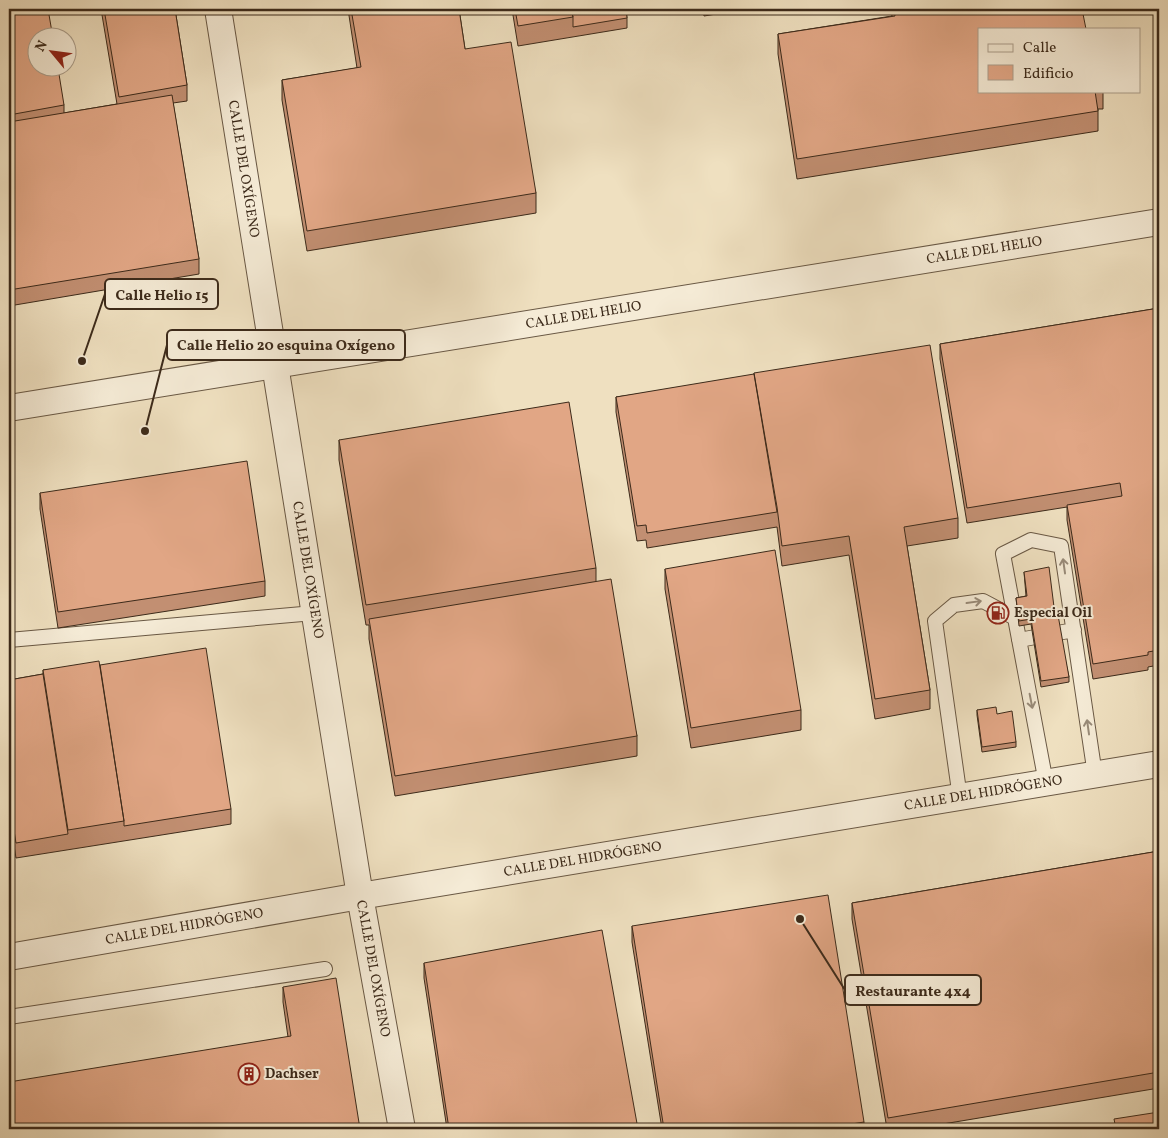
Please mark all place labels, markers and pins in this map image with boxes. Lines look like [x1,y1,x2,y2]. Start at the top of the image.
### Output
callout: Calle Helio 15 [105,279,218,309]
callout: Calle Helio 20 esquina Oxígeno [167,330,405,360]
fuel station icon: Especial Oil [986,601,1010,625]
place label: Especial Oil [1014,604,1092,623]
callout: Restaurante 4x4 [845,975,981,1005]
building icon: Dachser [237,1062,261,1086]
place label: Dachser [265,1065,319,1084]

